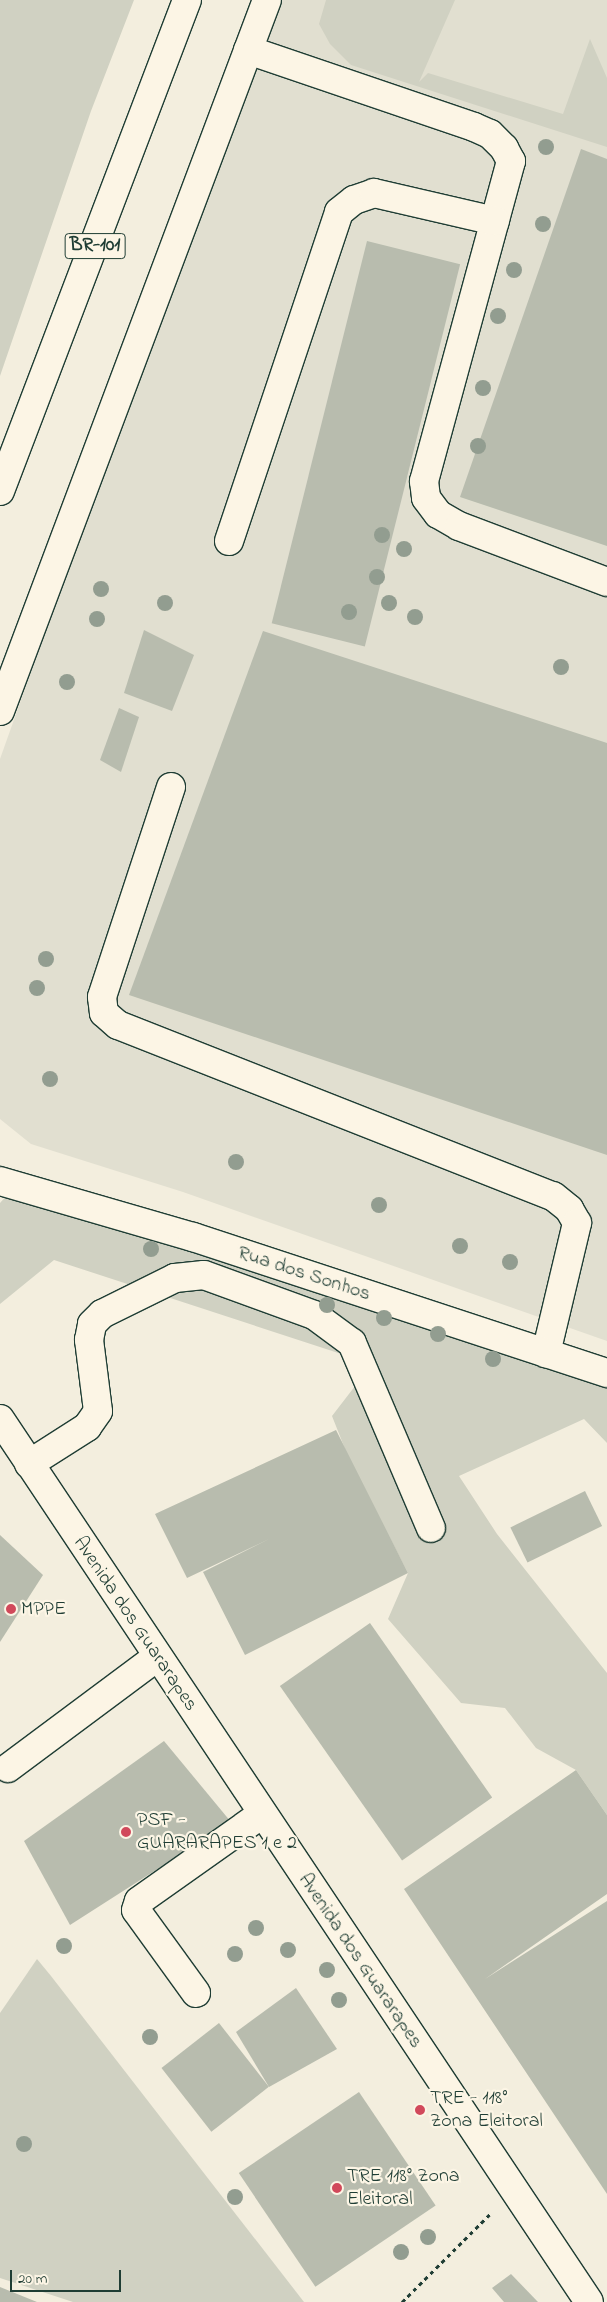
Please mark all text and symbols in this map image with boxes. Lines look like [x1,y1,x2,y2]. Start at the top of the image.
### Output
road number: BR-101 [64,230,126,262]
street label: Rua dos Sonhos [235,1241,373,1307]
street label: Avenida dos Guararapes [68,1532,202,1716]
place label: MPPE [21,1597,66,1621]
marker: MPPE [5,1603,17,1615]
place label: PSF - GUARARAPES 1 e 2 [137,1808,297,1855]
marker: PSF - GUARARAPES 1 e 2 [119,1825,133,1839]
street label: Avenida dos Guararapes [293,1869,427,2053]
place label: TRE - 118° Zona Eleitoral [430,2086,543,2133]
marker: TRE - 118° Zona Eleitoral [414,2104,426,2116]
place label: TRE 118° Zona Eleitoral [347,2164,460,2211]
marker: TRE 118° Zona Eleitoral [331,2182,343,2194]
scale bar [12,2260,124,2292]
text: 20 m [18,2268,47,2290]

